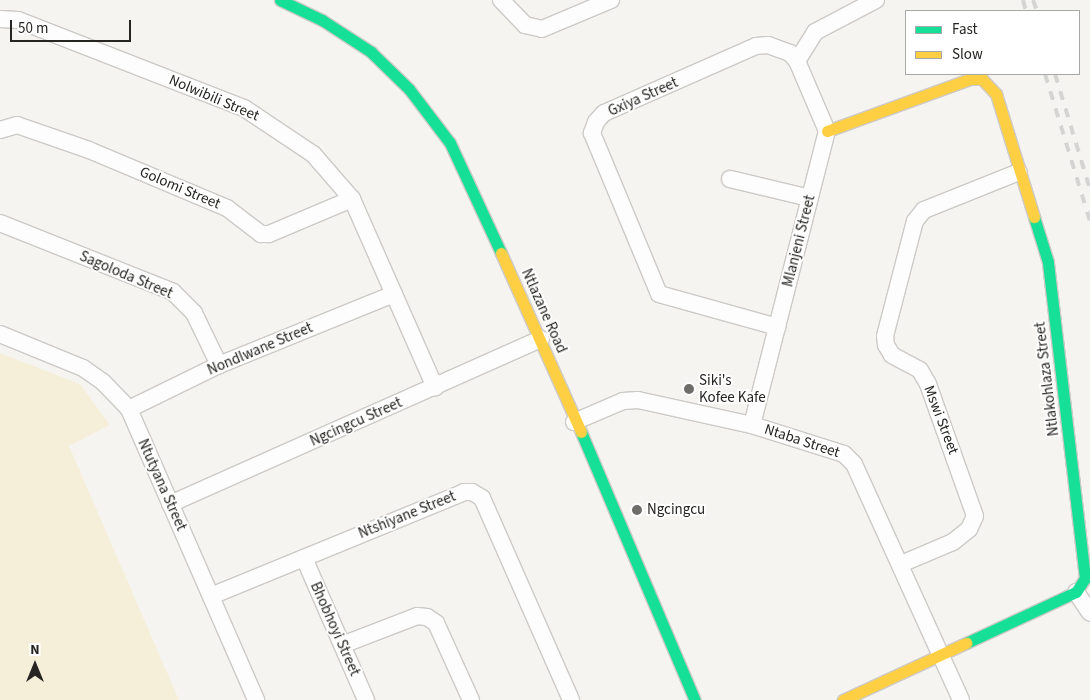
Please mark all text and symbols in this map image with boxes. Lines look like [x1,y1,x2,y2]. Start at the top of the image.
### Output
scale bar [12,10,134,42]
legend [905,10,1080,75]
text: 50 m [18,18,48,39]
text: Fast [952,19,978,40]
text: Slow [952,44,983,65]
street label: Nolwibili Street [166,71,262,125]
street label: Gxiya Street [605,74,681,120]
street label: Golomi Street [137,163,223,213]
street label: Mlanjeni Street [779,193,819,289]
street label: Sagoloda Street [77,247,175,303]
street label: Ntlazane Road [517,266,571,356]
street label: Nondlwane Street [205,319,315,379]
street label: Ntlakohlaza Street [1031,321,1063,437]
place label: Siki's Kofee Kafe [699,371,766,406]
marker: Siki's Kofee Kafe [683,383,695,395]
street label: Mswi Street [920,383,962,457]
street label: Ngcingcu Street [307,394,405,450]
street label: Ntaba Street [762,420,842,462]
street label: Ntutyana Street [134,436,190,534]
street label: Ntshiyane Street [356,487,458,543]
place label: Ngcingcu [647,501,705,519]
marker: Ngcingcu [631,504,643,516]
street label: Bhobhoyi Street [306,579,364,679]
north arrow [10,640,60,690]
text: N [30,640,40,660]

